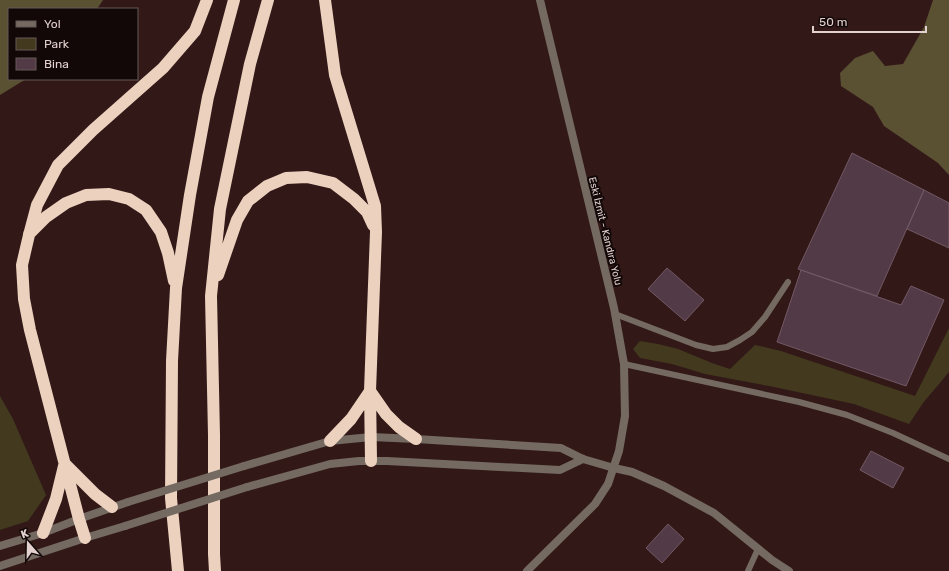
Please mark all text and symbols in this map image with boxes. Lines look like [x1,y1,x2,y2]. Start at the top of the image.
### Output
legend [8,8,138,80]
scale bar [813,8,926,34]
text: 50 m [819,15,847,29]
text: Yol [44,17,61,31]
text: Park [44,37,70,51]
text: Bina [44,57,69,71]
street label: Eski İzmit - Kandıra Yolu [586,176,624,287]
north arrow [8,523,48,563]
text: K [19,526,31,541]

